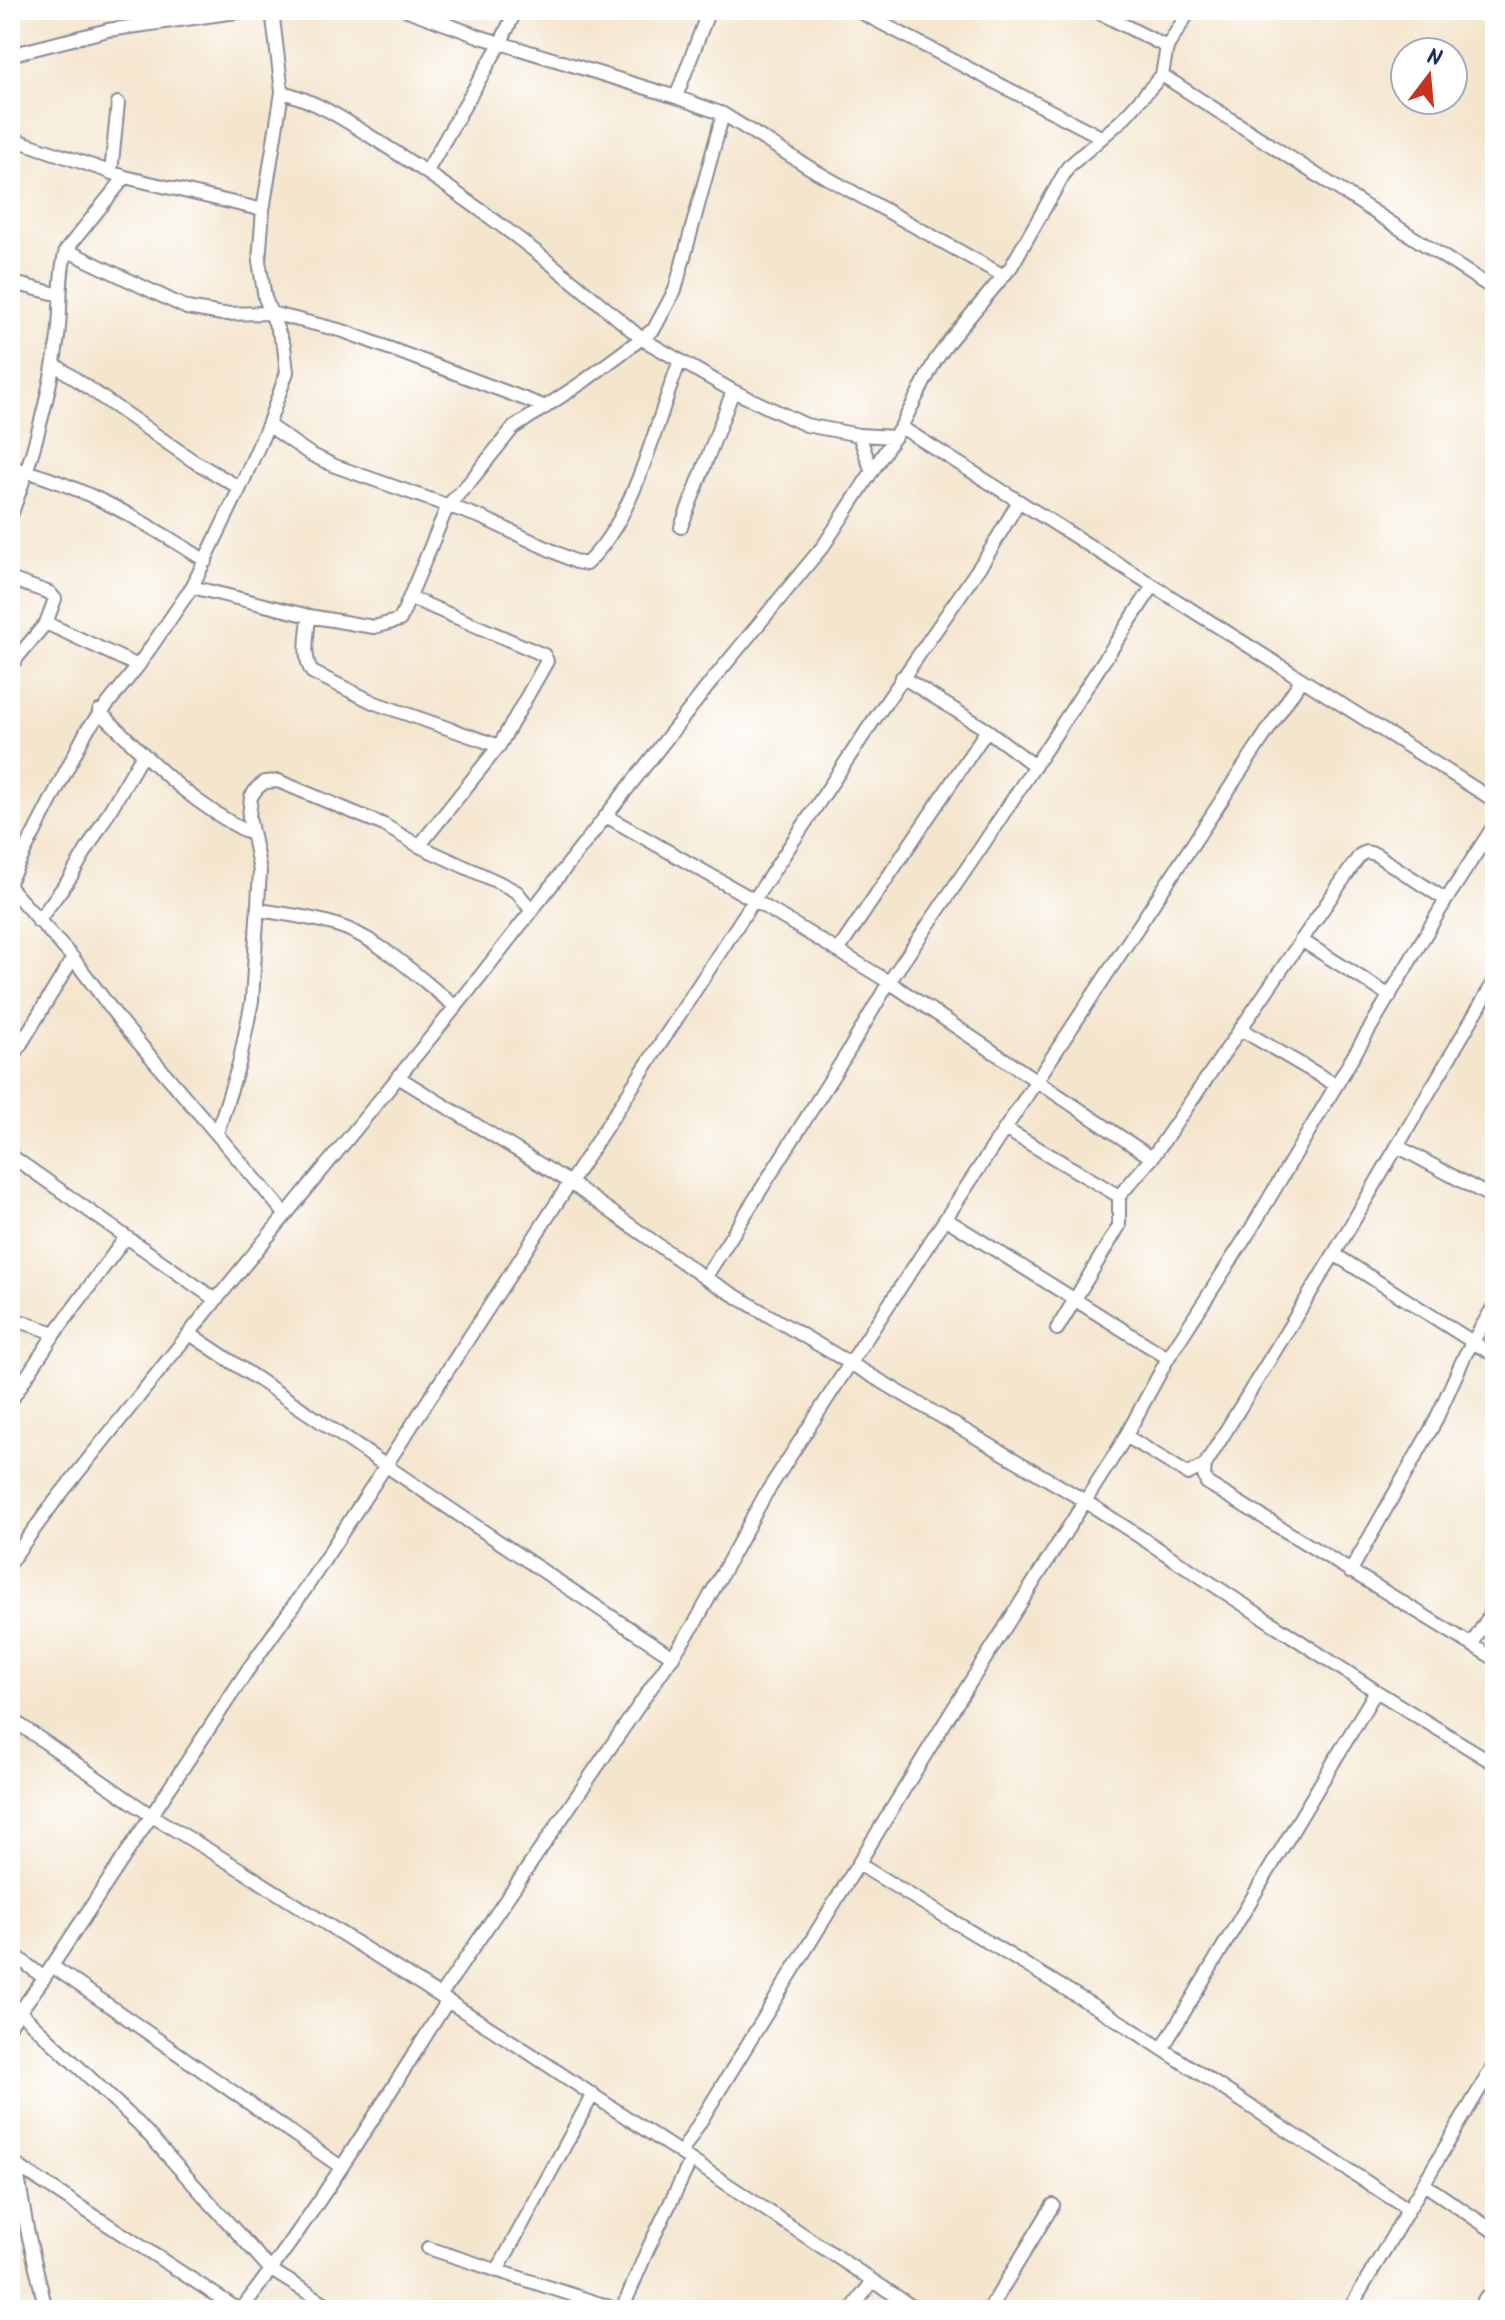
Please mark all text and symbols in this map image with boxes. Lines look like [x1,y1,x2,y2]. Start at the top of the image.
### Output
north arrow [1389,36,1469,116]
text: N [1422,40,1445,78]

